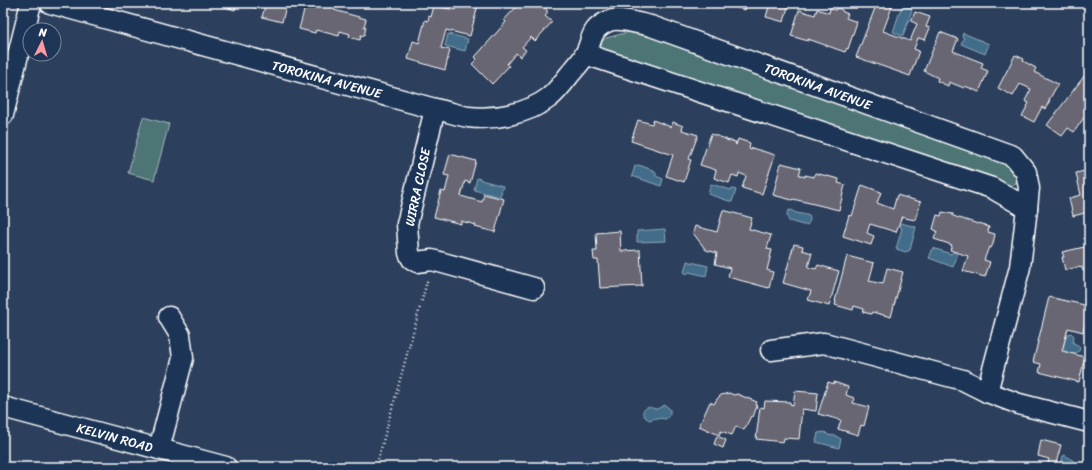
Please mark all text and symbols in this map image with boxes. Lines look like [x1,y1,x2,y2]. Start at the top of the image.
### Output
north arrow [22,22,62,62]
text: N [37,23,48,42]
street label: TOROKINA AVENUE [269,54,385,105]
street label: TOROKINA AVENUE [761,56,876,117]
street label: WIRRA CLOSE [398,145,437,228]
street label: KELVIN ROAD [74,416,156,459]

